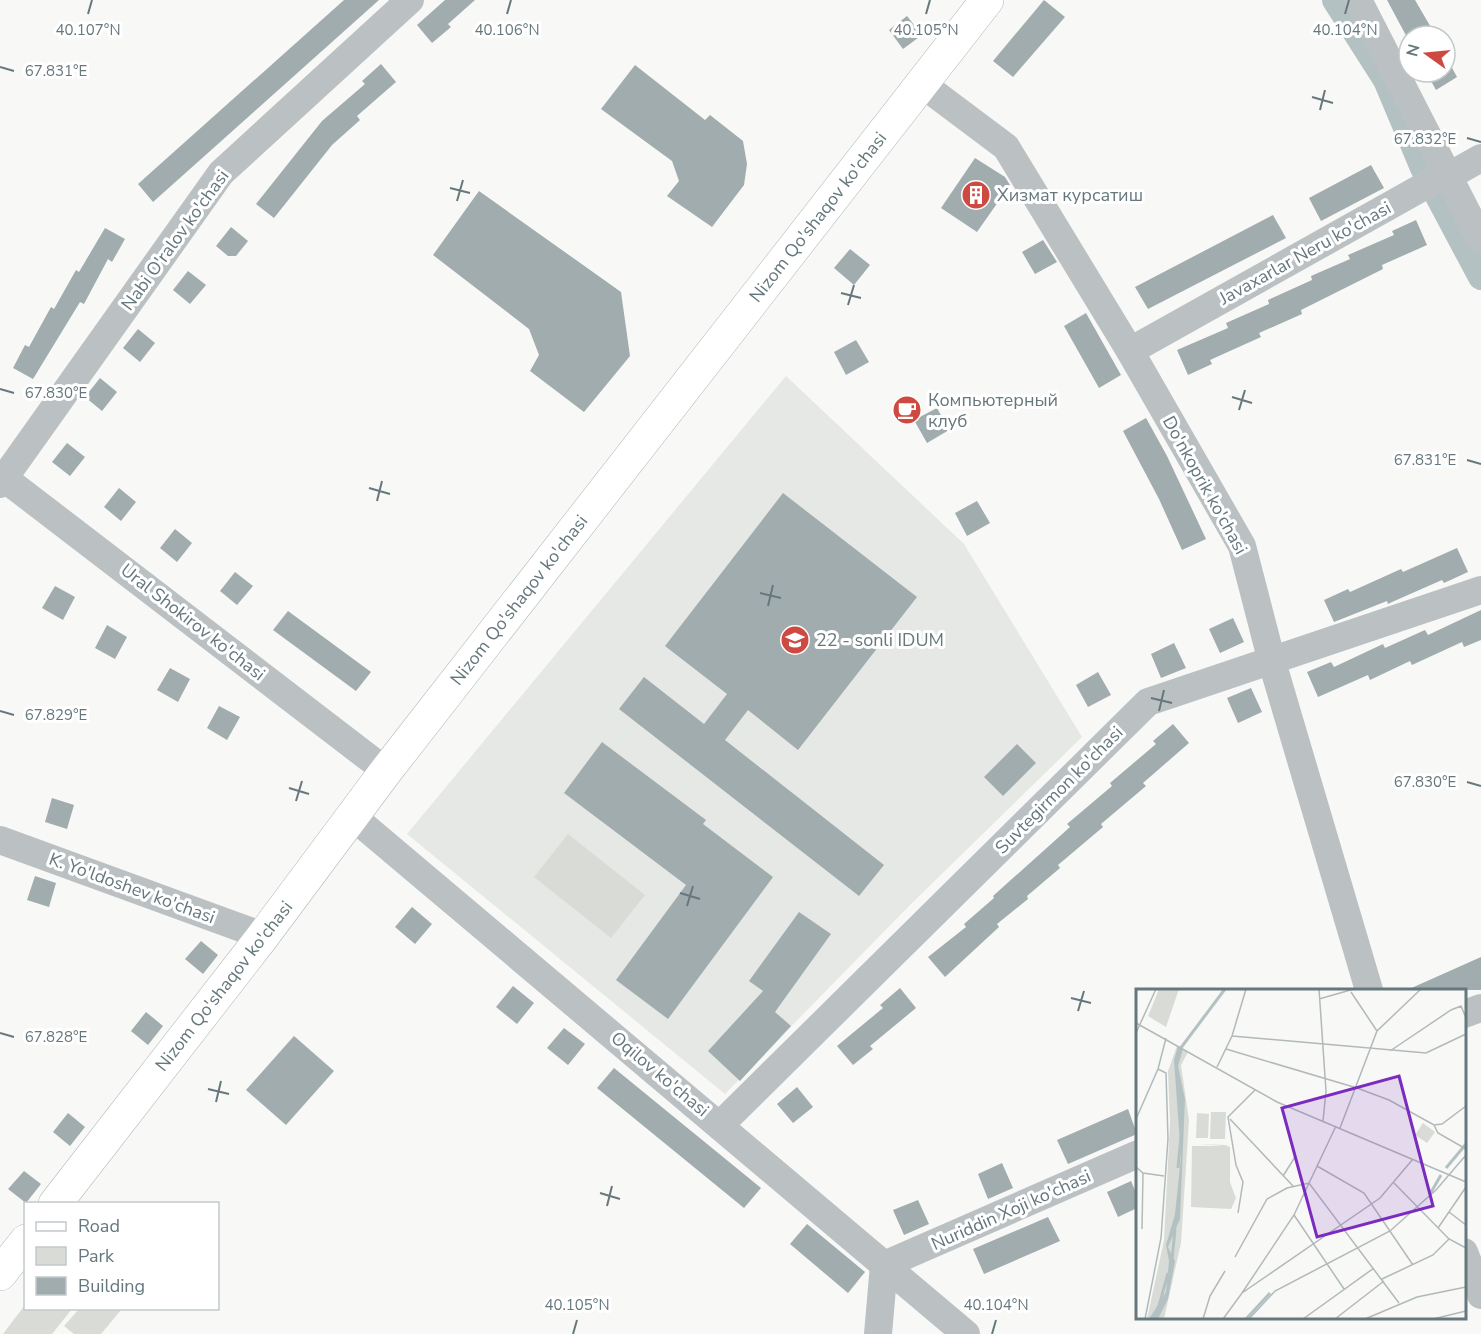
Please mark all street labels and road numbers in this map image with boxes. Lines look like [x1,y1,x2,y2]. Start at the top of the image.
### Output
street label: Nizom Qo'shaqov ko'chasi [744,127,892,307]
street label: Nabi O'ralov ko'chasi [116,165,234,315]
street label: Javaxarlar Neru ko'chasi [1214,196,1395,311]
street label: Do'nkoprik ko'chasi [1157,411,1253,559]
street label: Nizom Qo'shaqov ko'chasi [445,510,593,690]
street label: Ural Shokirov ko'chasi [116,558,270,686]
street label: Suvtegirmon ko'chasi [990,721,1128,859]
street label: K. Yo'ldoshev ko'chasi [46,847,218,929]
street label: Nizom Qo'shaqov ko'chasi [150,896,298,1076]
street label: Oqilov ko'chasi [606,1026,714,1122]
street label: Nuriddin Xoji ko'chasi [927,1164,1095,1256]

